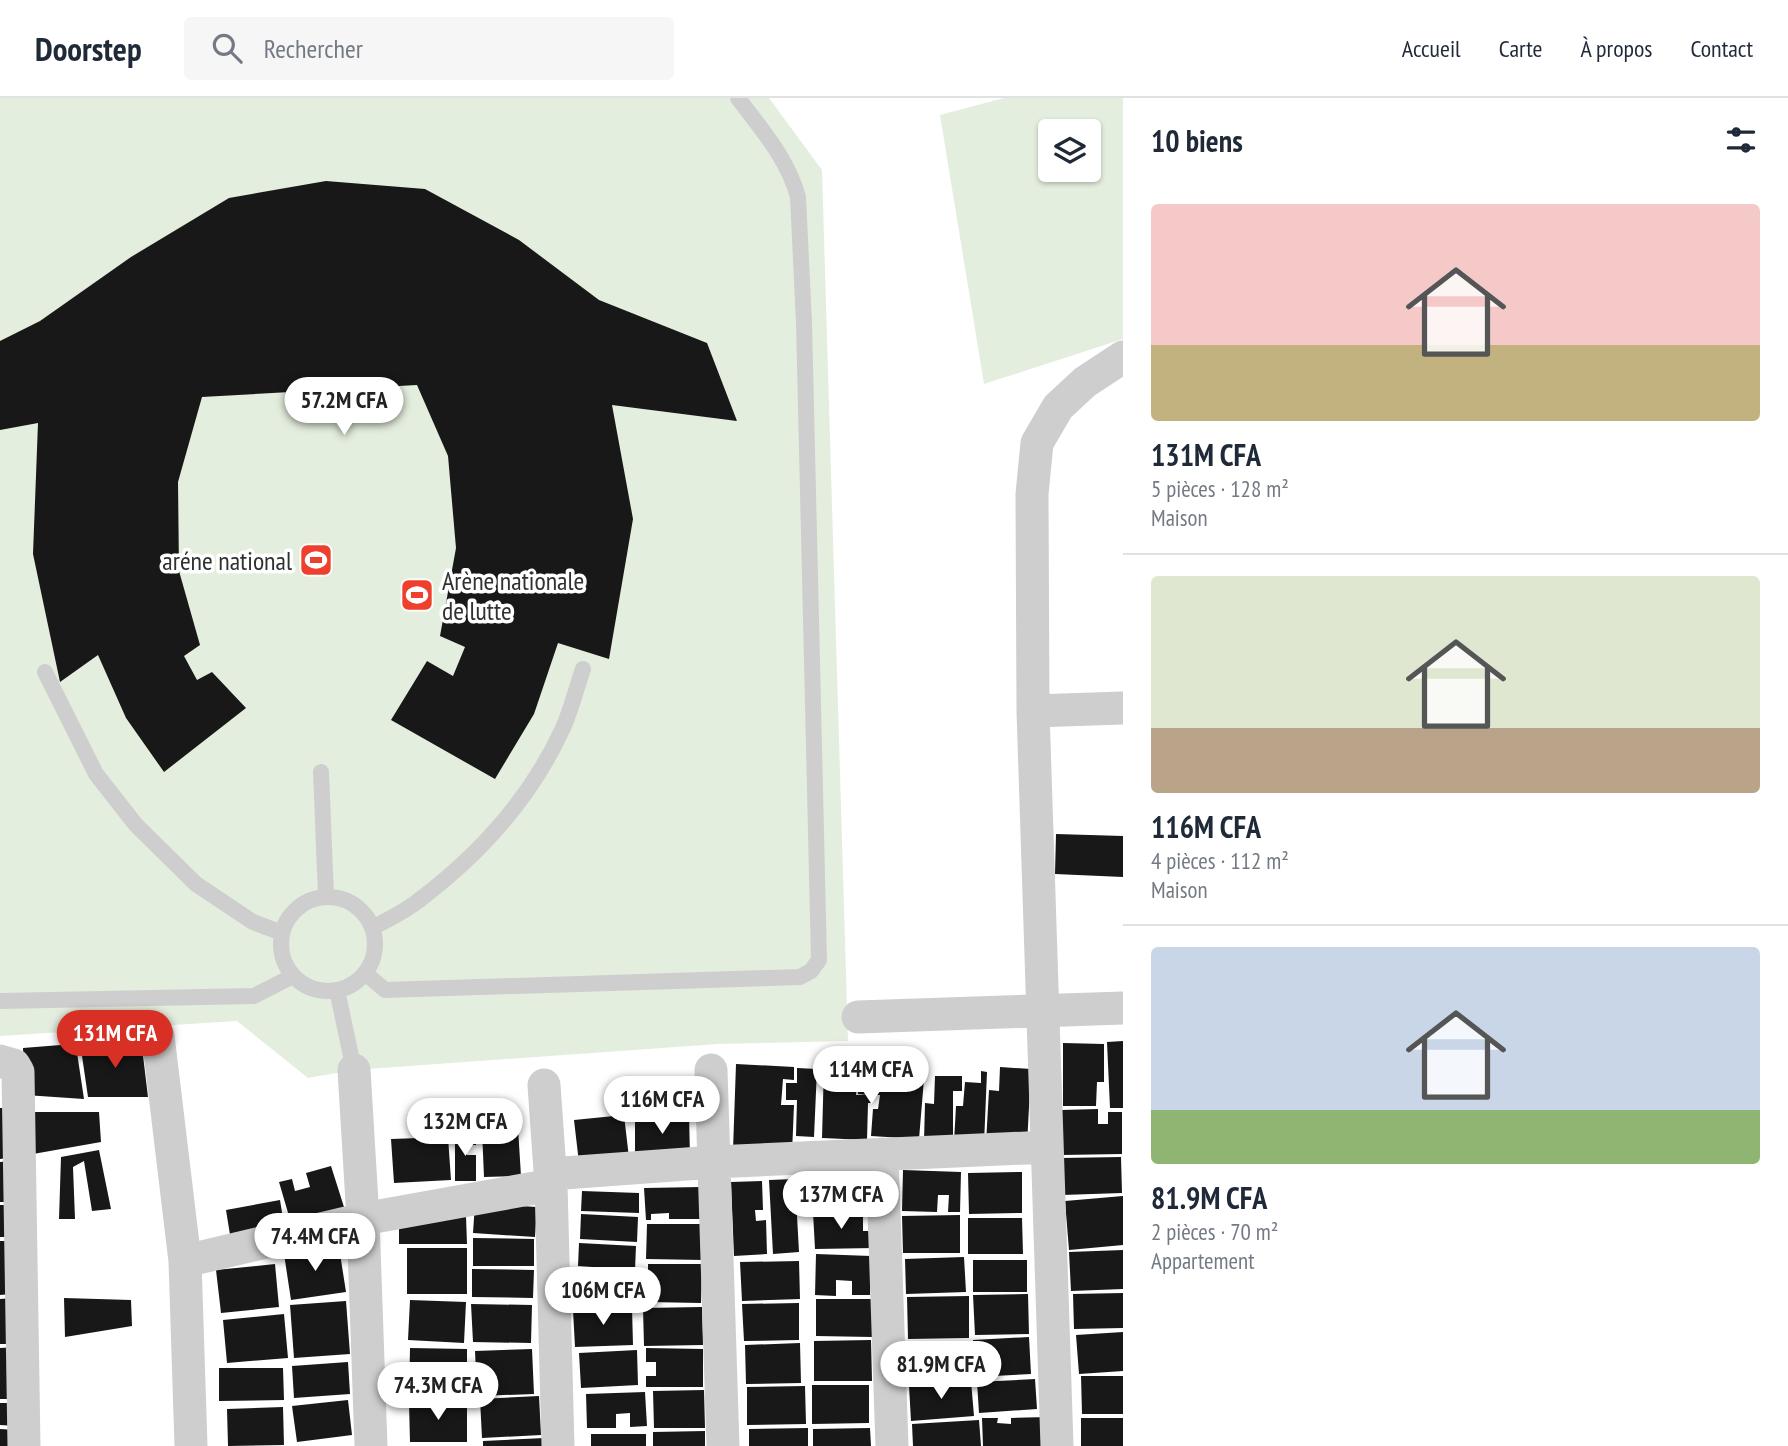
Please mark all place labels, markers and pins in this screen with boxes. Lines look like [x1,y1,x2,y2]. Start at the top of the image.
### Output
pin: 57.2M CFA [264,378,424,437]
sports icon: aréne national [297,541,335,579]
place label: aréne national [162,544,292,577]
place label: Arène nationale de lutte [442,564,584,627]
sports icon: Arène nationale de lutte [398,576,436,614]
pin: 131M CFA [43,1010,187,1070]
pin: 114M CFA [799,1046,943,1106]
pin: 116M CFA [590,1076,734,1136]
pin: 132M CFA [393,1098,537,1158]
pin: 137M CFA [769,1172,913,1231]
pin: 74.4M CFA [235,1214,395,1273]
pin: 106M CFA [531,1268,675,1327]
pin: 81.9M CFA [861,1342,1021,1401]
pin: 74.3M CFA [358,1362,518,1422]

